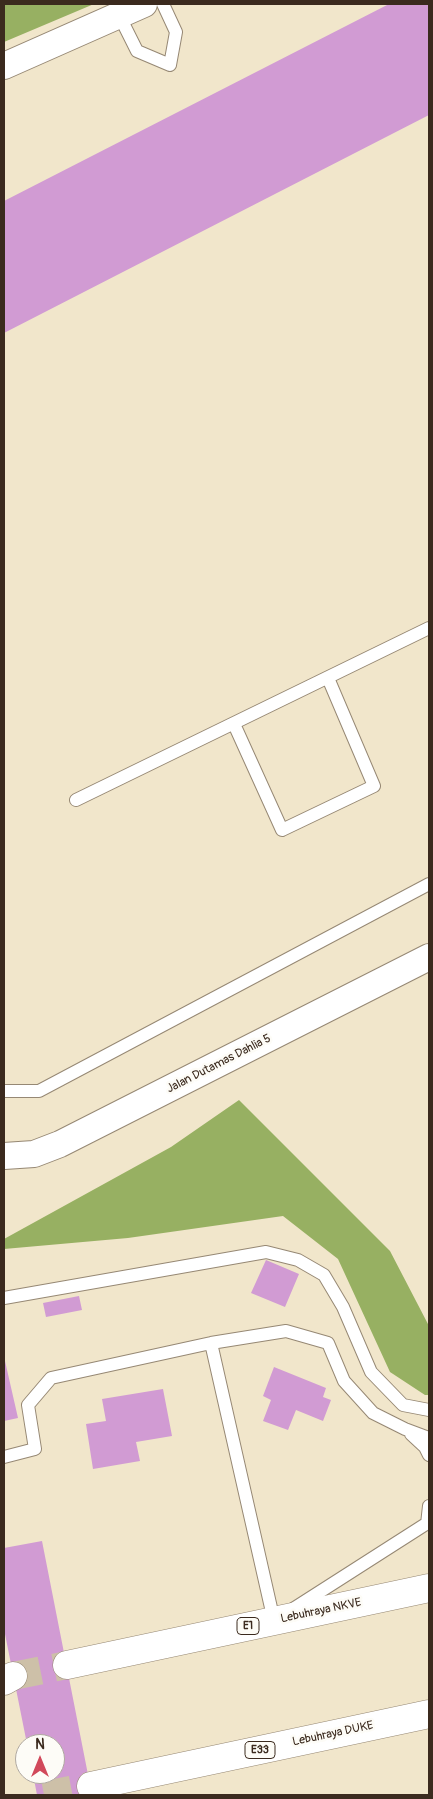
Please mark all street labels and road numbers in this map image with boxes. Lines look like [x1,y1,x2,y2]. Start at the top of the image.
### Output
street label: Jalan Dutamas Dahlia 5 [164,1031,274,1097]
street label: Lebuhraya NKVE [279,1595,363,1627]
road number: E1 [237,1618,259,1634]
street label: Lebuhraya DUKE [291,1718,375,1750]
road number: E33 [245,1742,275,1758]

